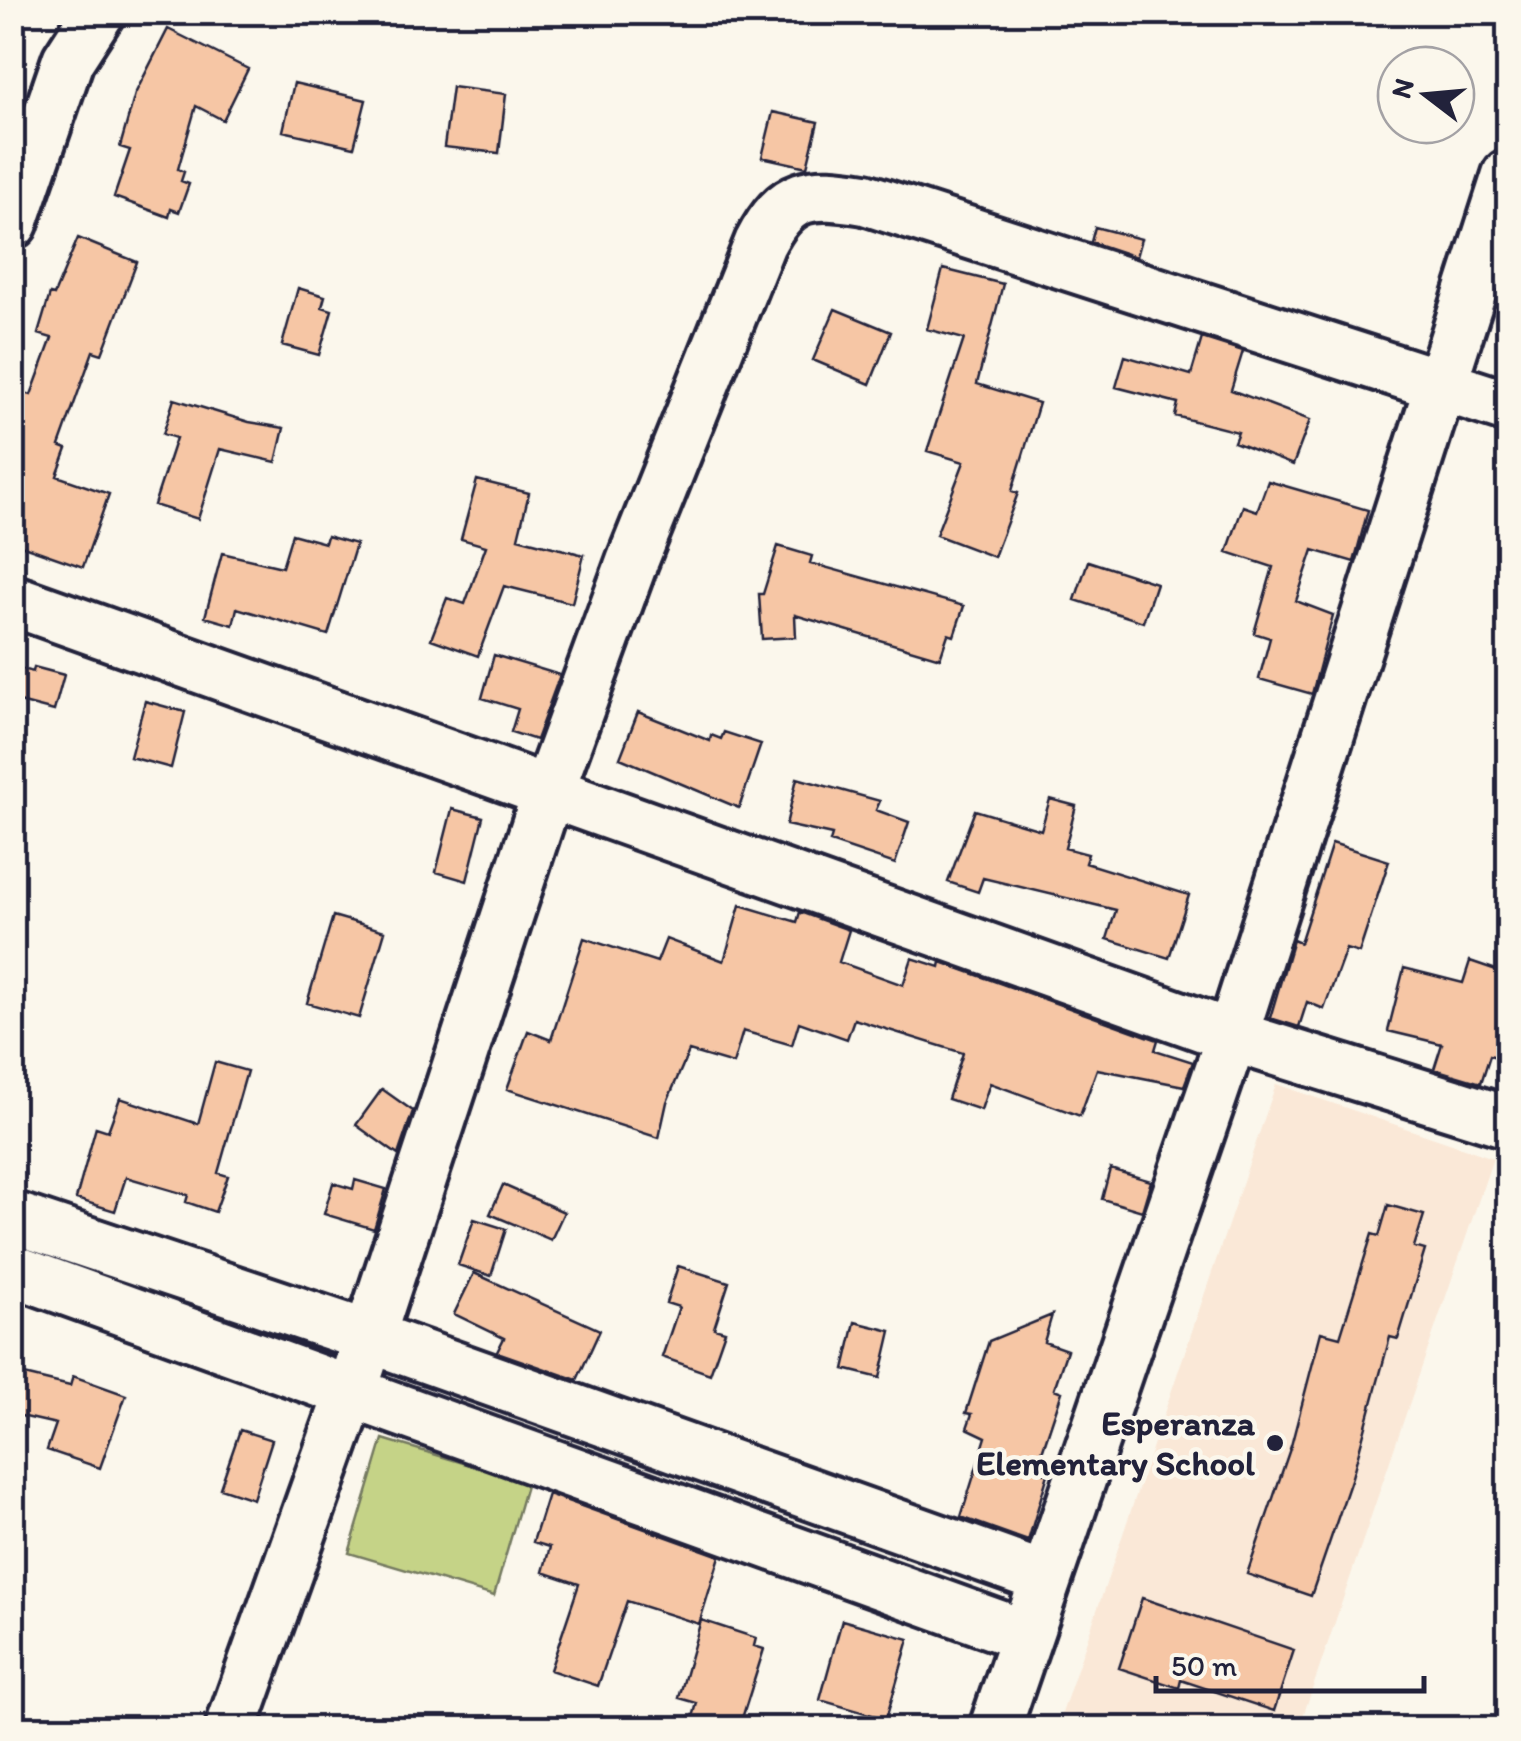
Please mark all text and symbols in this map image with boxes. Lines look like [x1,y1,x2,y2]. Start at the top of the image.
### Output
north arrow [1376,45,1476,145]
text: N [1383,74,1421,102]
place label: Esperanza Elementary School [976,1402,1256,1484]
marker: Esperanza Elementary School [1264,1432,1286,1454]
scale bar [1156,1631,1424,1693]
text: 50 m [1171,1647,1237,1684]

